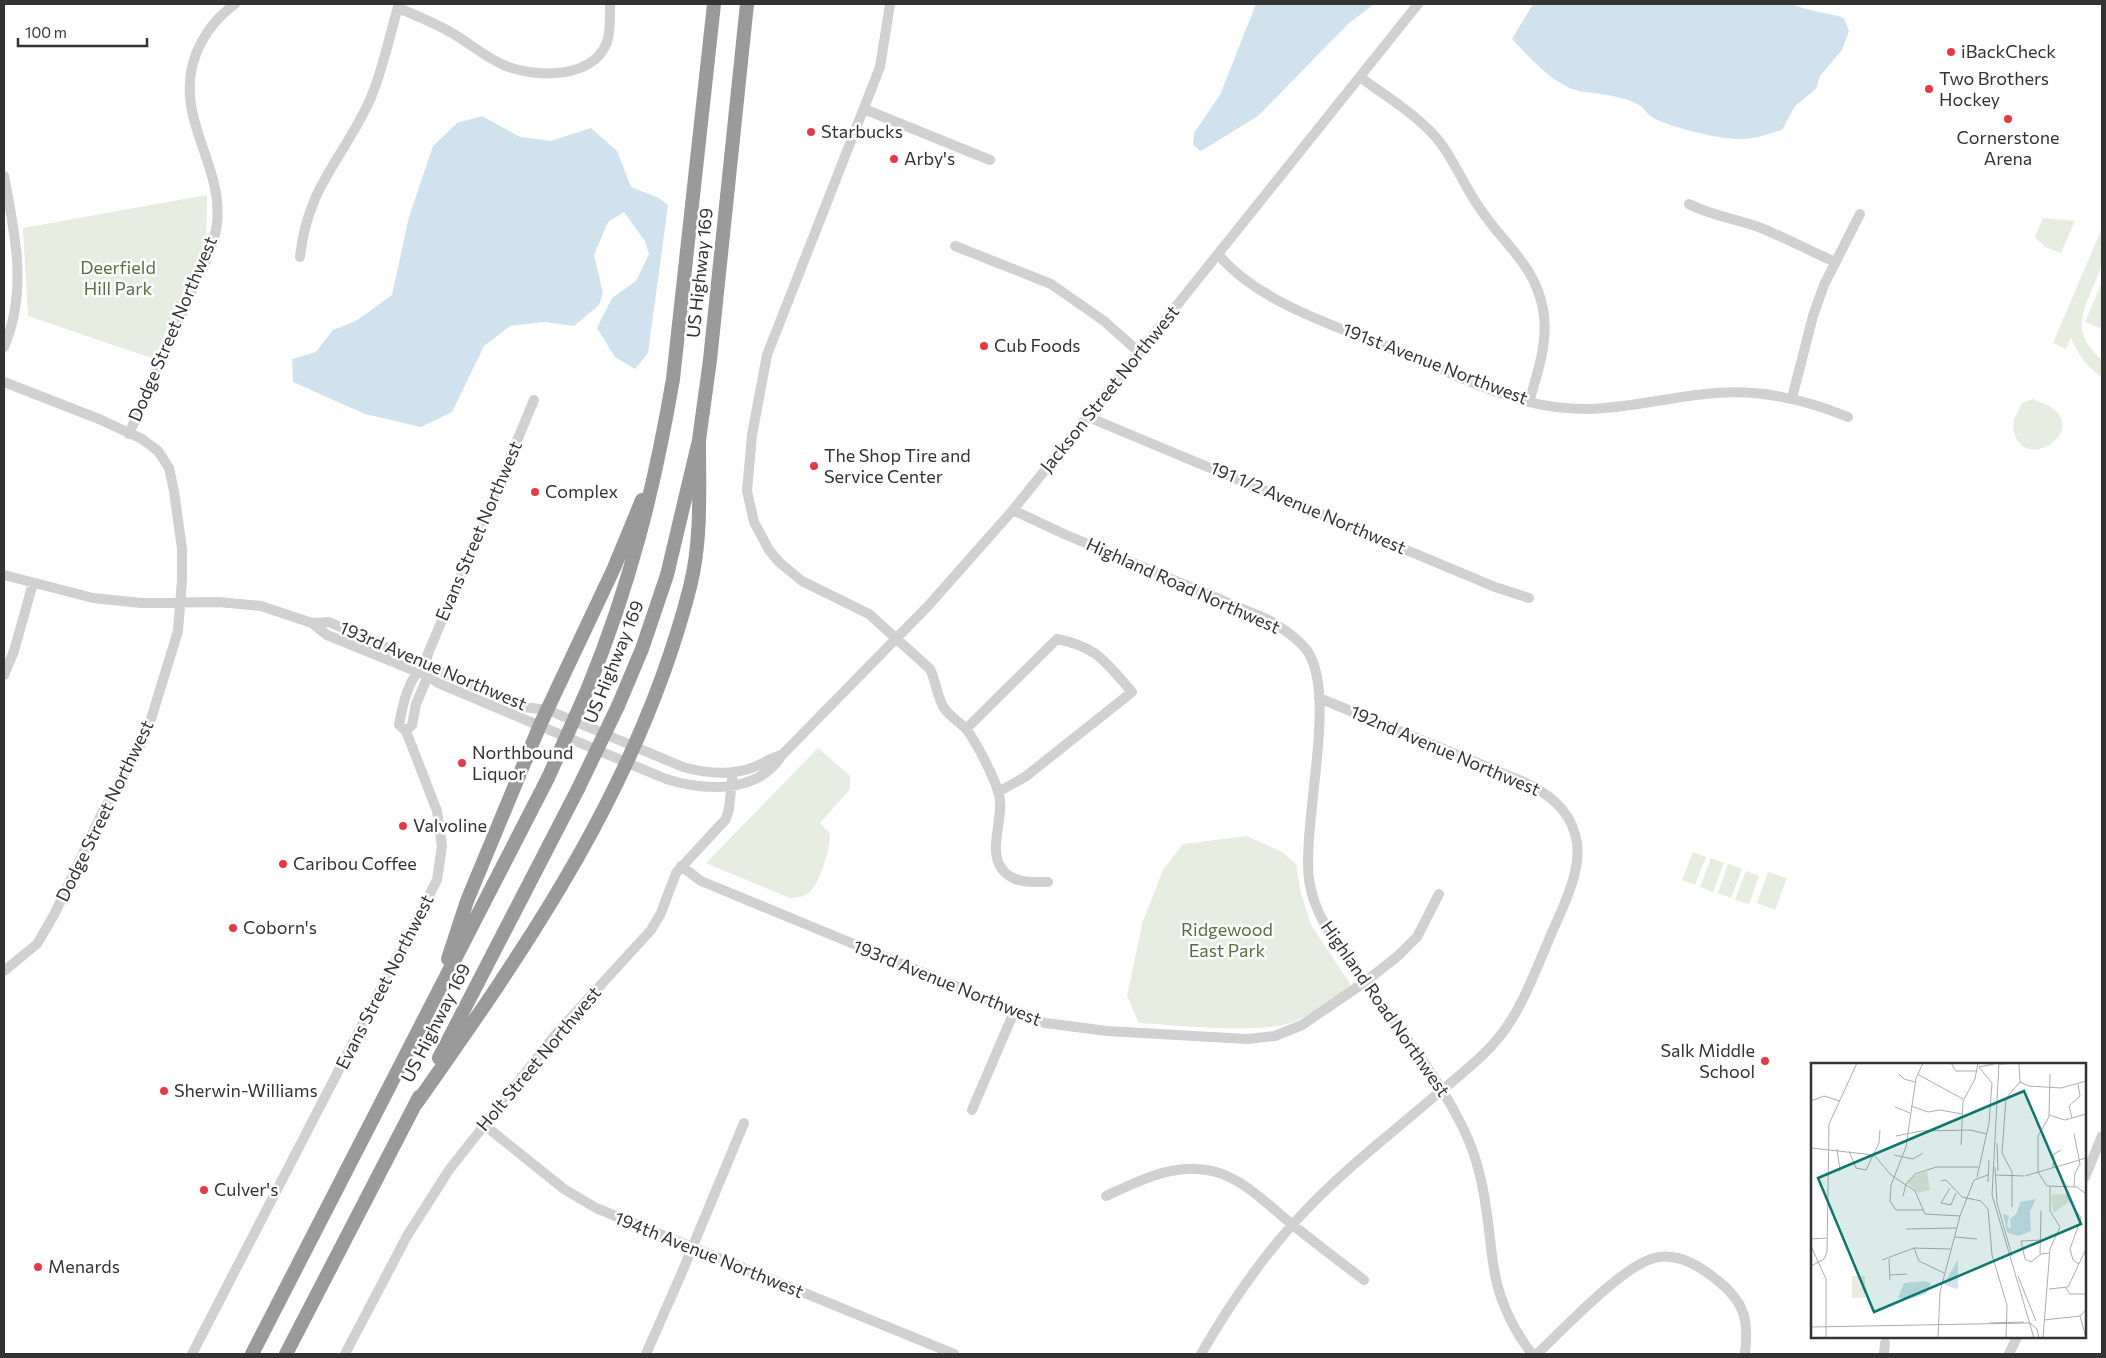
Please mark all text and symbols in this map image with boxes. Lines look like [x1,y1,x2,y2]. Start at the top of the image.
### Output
scale bar [18,15,146,47]
text: 100 m [25,23,67,41]
place label: iBackCheck [1961,40,2056,62]
marker: iBackCheck [1945,46,1957,58]
place label: Two Brothers Hockey [1939,67,2049,110]
marker: Two Brothers Hockey [1923,83,1935,95]
marker: Cornerstone Arena [2002,113,2014,125]
place label: Starbucks [821,120,903,142]
marker: Starbucks [805,126,817,138]
place label: Cornerstone Arena [1957,126,2059,169]
place label: Arby's [904,147,955,169]
marker: Arby's [888,153,900,165]
street label: US Highway 169 [681,207,717,339]
street label: Dodge Street Northwest [123,233,221,425]
park label: Deerfield Hill Park [80,256,156,299]
street label: Jackson Street Northwest [1035,300,1183,476]
street label: 191st Avenue Northwest [1340,318,1531,409]
place label: Cub Foods [994,334,1081,356]
marker: Cub Foods [978,340,990,352]
street label: Evans Street Northwest [430,437,526,624]
place label: The Shop Tire and Service Center [824,444,971,487]
street label: 191 1/2 Avenue Northwest [1207,456,1410,558]
marker: The Shop Tire and Service Center [808,460,820,472]
place label: Complex [545,480,619,502]
marker: Complex [529,486,541,498]
street label: Highland Road Northwest [1083,532,1284,638]
street label: US Highway 169 [578,597,648,726]
street label: 193rd Avenue Northwest [337,616,530,715]
street label: 192nd Avenue Northwest [1347,700,1544,800]
street label: Dodge Street Northwest [51,716,158,905]
place label: Northbound Liquor [472,741,573,784]
marker: Northbound Liquor [456,757,468,769]
place label: Valvoline [413,814,487,836]
marker: Valvoline [397,820,409,832]
place label: Caribou Coffee [293,852,417,874]
marker: Caribou Coffee [277,858,289,870]
street label: Evans Street Northwest [330,890,438,1073]
place label: Coborn's [243,916,317,938]
street label: Highland Road Northwest [1317,916,1455,1101]
park label: Ridgewood East Park [1181,918,1273,961]
marker: Coborn's [227,922,239,934]
street label: 193rd Avenue Northwest [850,934,1045,1030]
street label: US Highway 169 [396,959,475,1086]
street label: Holt Street Northwest [471,982,605,1135]
place label: Salk Middle School [1661,1039,1755,1082]
marker: Salk Middle School [1759,1055,1771,1067]
inset map [1811,1063,2086,1338]
place label: Sherwin-Williams [174,1079,318,1101]
marker: Sherwin-Williams [158,1085,170,1097]
place label: Culver's [214,1178,278,1200]
marker: Culver's [198,1184,210,1196]
street label: 194th Avenue Northwest [612,1206,807,1302]
place label: Menards [48,1255,120,1277]
marker: Menards [32,1261,44,1273]

